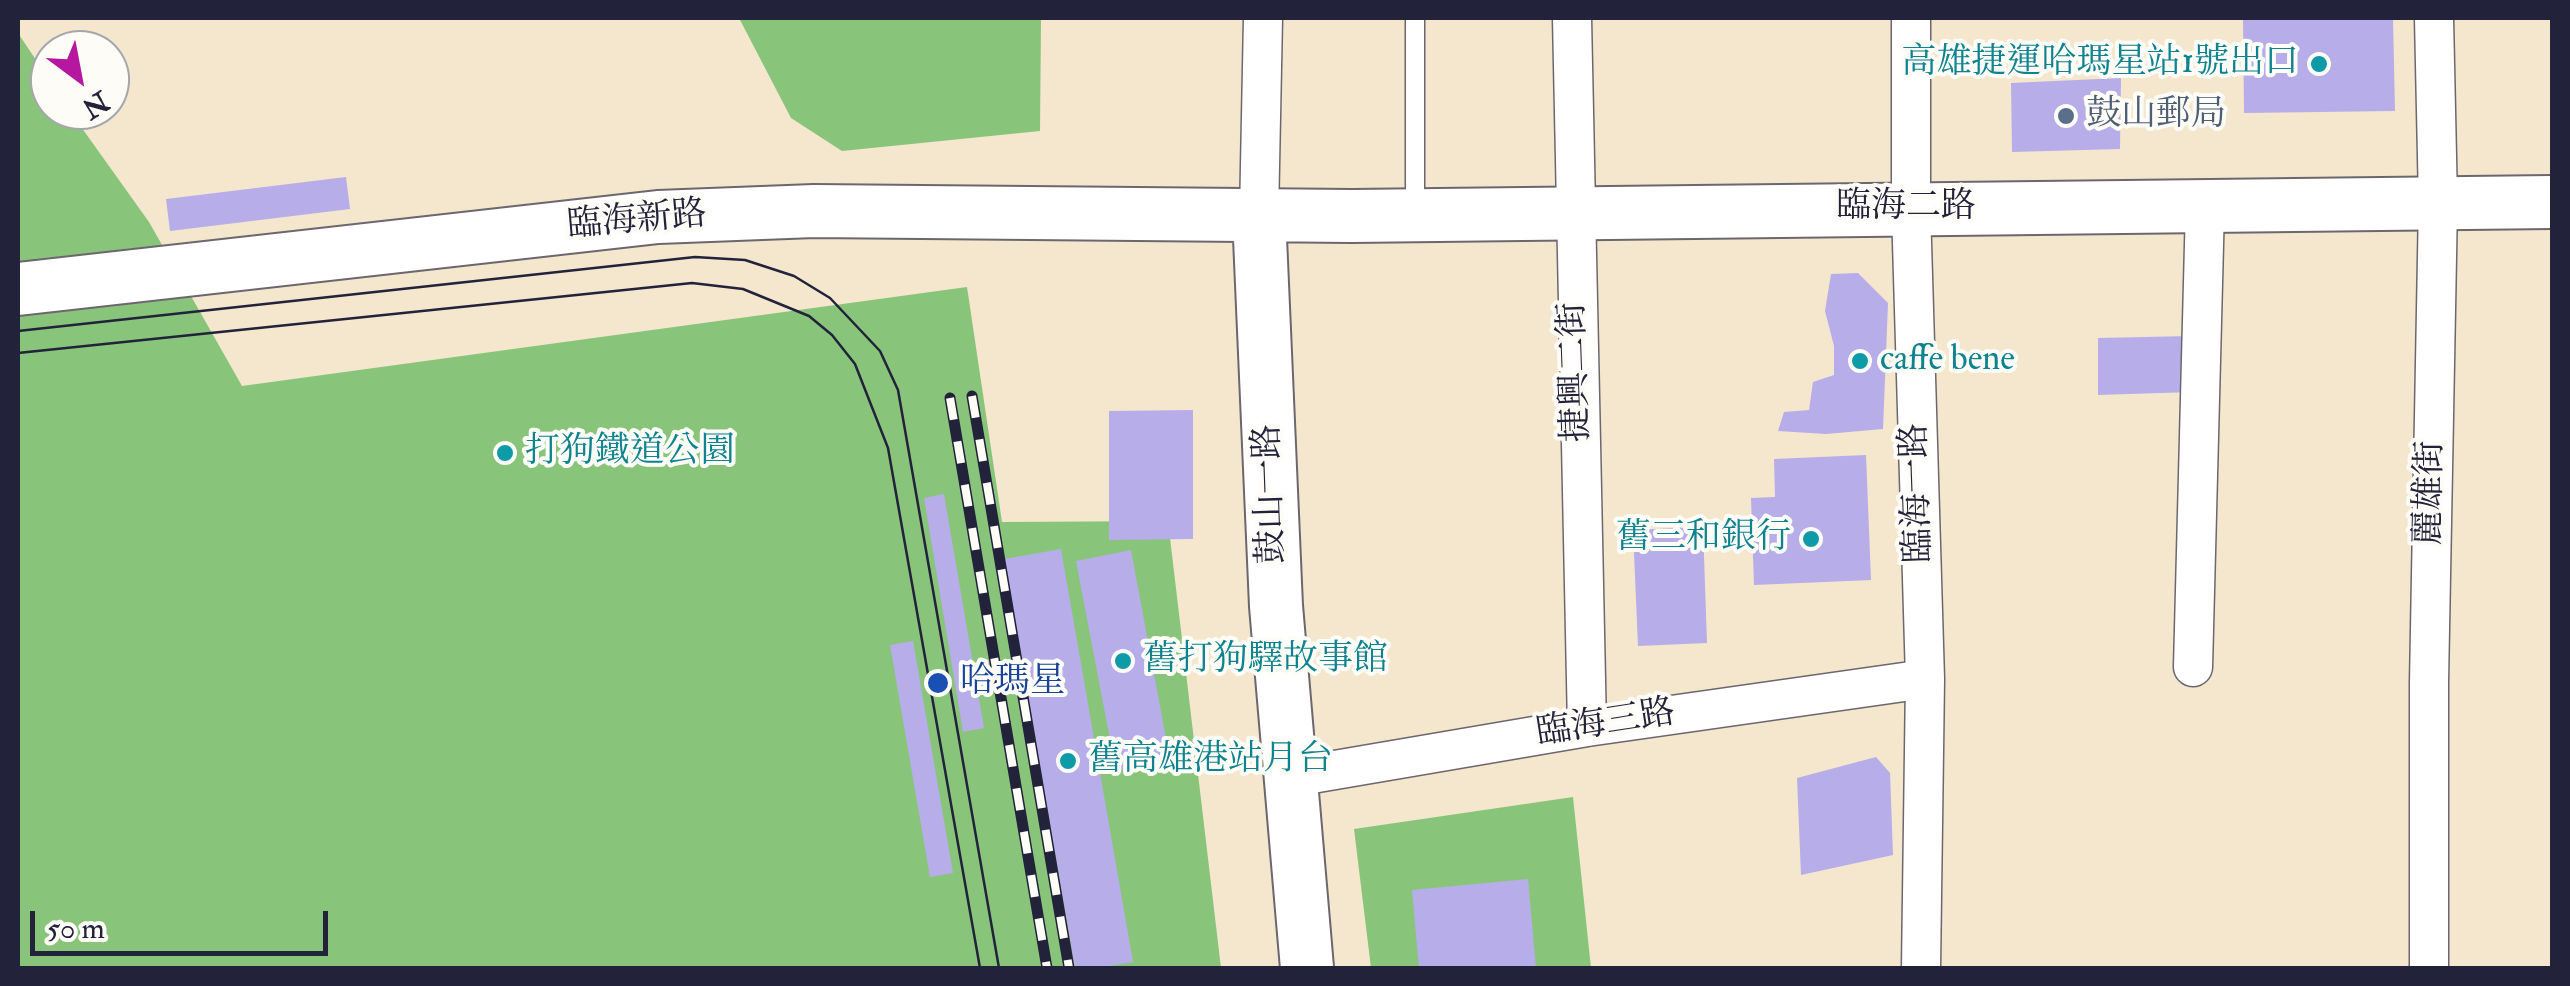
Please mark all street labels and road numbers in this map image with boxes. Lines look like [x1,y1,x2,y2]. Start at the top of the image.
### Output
street label: 臨海二路 [1836,187,1976,229]
street label: 臨海新路 [565,195,709,249]
street label: 捷興二街 [1554,301,1600,443]
street label: 臨海一路 [1896,422,1942,564]
street label: 鼓山一路 [1249,423,1295,565]
street label: 麗雄街 [2410,440,2454,546]
street label: 臨海三路 [1534,693,1678,757]

